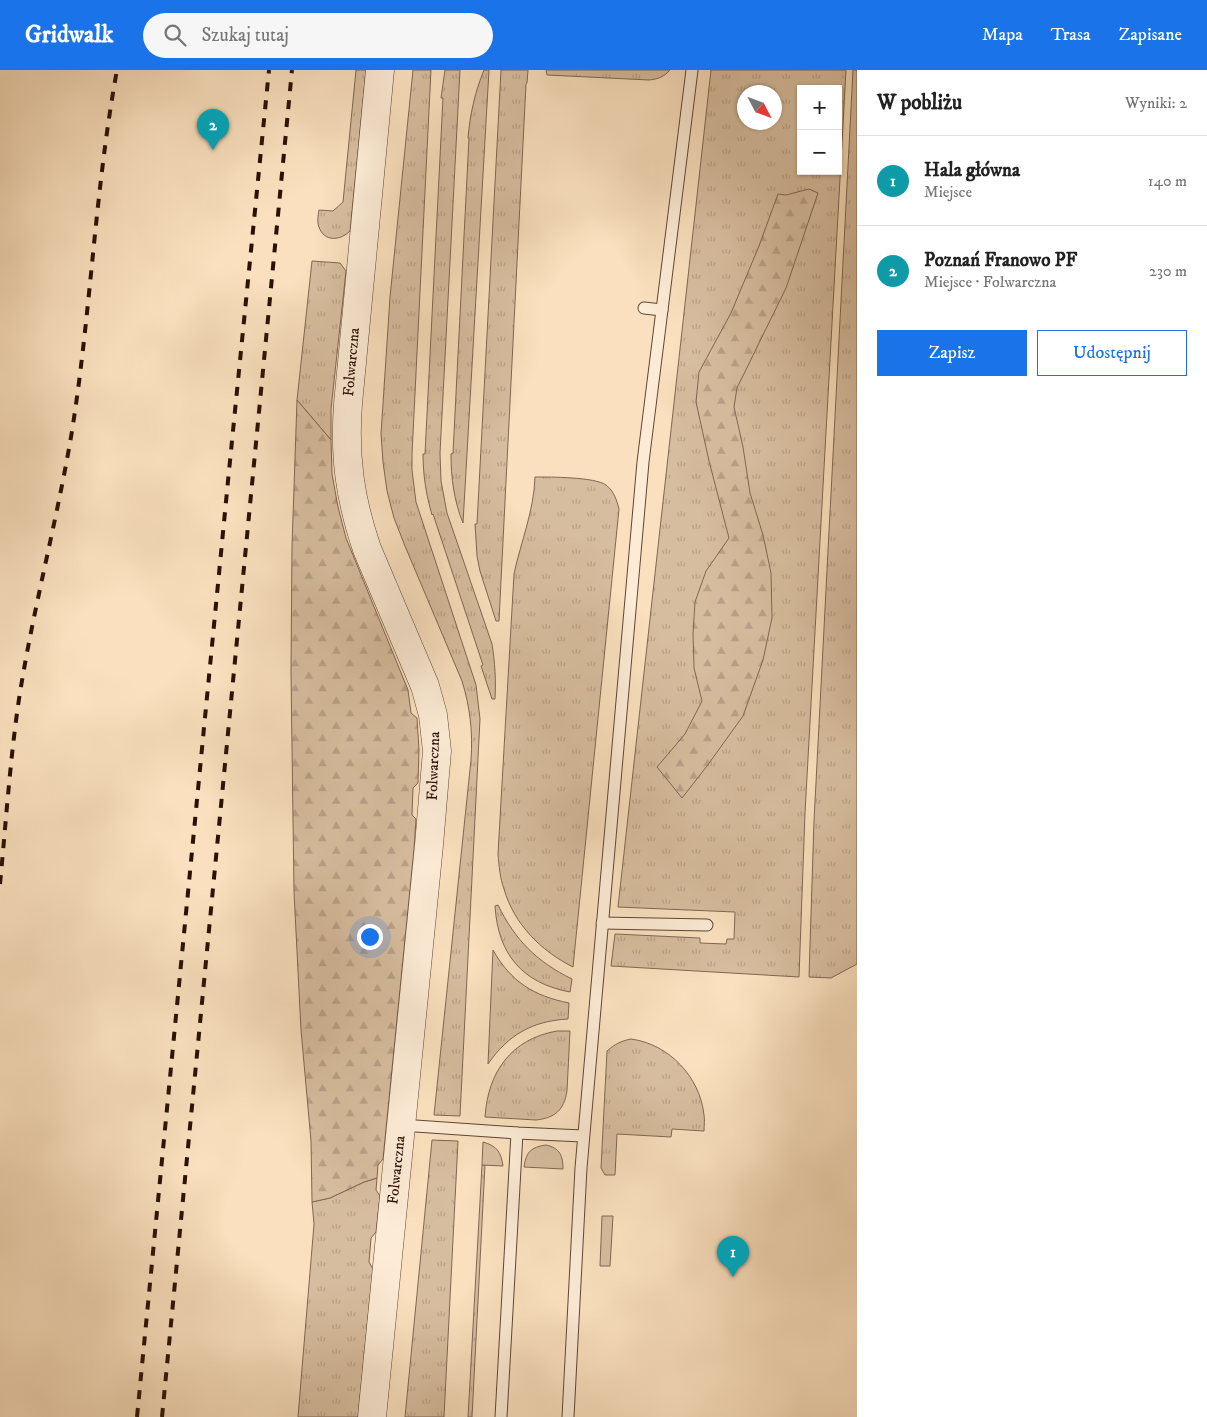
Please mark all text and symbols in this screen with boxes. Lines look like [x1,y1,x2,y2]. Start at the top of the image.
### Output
search box [143,13,493,58]
text: Gridwalk [25,20,113,50]
icon: search [161,21,189,49]
text: Szukaj tutaj [201,24,289,47]
text: Mapa [982,24,1023,46]
text: Trasa [1051,24,1091,46]
text: Zapisane [1119,24,1182,46]
north arrow [737,85,782,130]
map controls [797,85,842,175]
button: + [797,85,842,130]
text: W pobliżu [877,90,962,116]
text: Wyniki: 2 [1125,93,1187,113]
pin: 2 [197,109,229,150]
button: − [797,130,842,175]
text: Hala główna [924,159,1020,182]
text: 1 [890,171,896,191]
text: 140 m [1148,171,1187,191]
text: Miejsce [924,182,972,202]
text: Poznań Franowo PF [924,249,1077,272]
text: 2 [889,261,897,281]
text: 230 m [1149,261,1187,281]
text: Miejsce · Folwarczna [924,272,1056,292]
street label: Folwarczna [339,326,364,397]
button: Zapisz [877,330,1027,376]
button: Udostępnij [1037,330,1187,376]
street label: Folwarczna [423,731,444,801]
your location [357,924,383,950]
street label: Folwarczna [383,1134,410,1205]
pin: 1 [717,1236,749,1277]

